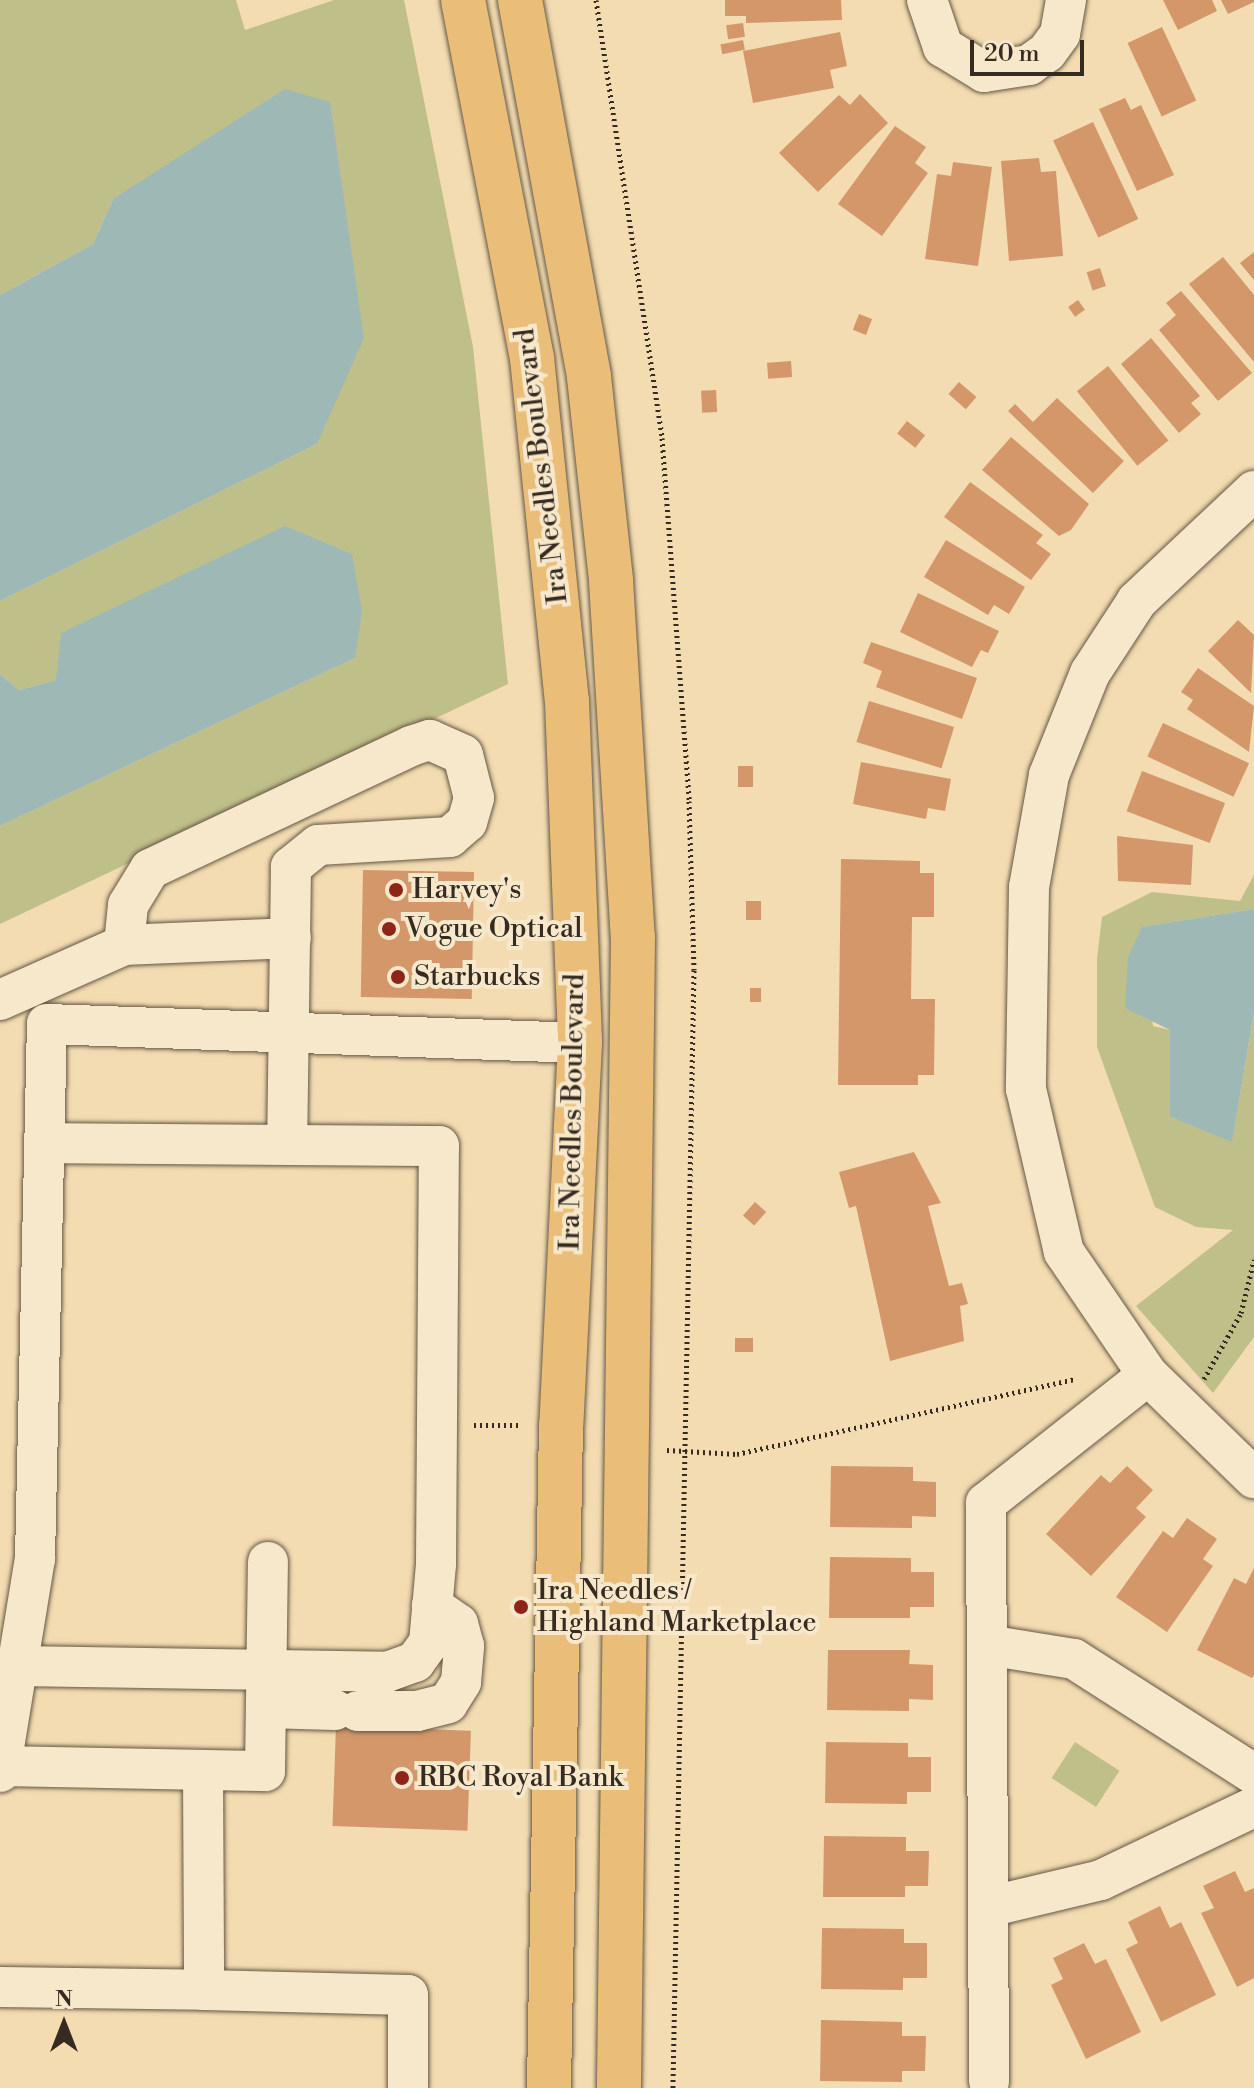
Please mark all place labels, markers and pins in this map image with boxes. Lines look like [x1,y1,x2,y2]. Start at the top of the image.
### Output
place label: Harvey's [412,873,521,907]
marker: Harvey's [387,881,405,899]
place label: Vogue Optical [405,912,582,946]
marker: Vogue Optical [380,920,398,938]
place label: Starbucks [414,960,541,994]
marker: Starbucks [389,968,407,986]
place label: Ira Needles / Highland Marketplace [537,1574,817,1640]
marker: Ira Needles / Highland Marketplace [512,1598,530,1616]
place label: RBC Royal Bank [418,1761,623,1795]
marker: RBC Royal Bank [393,1769,411,1787]

